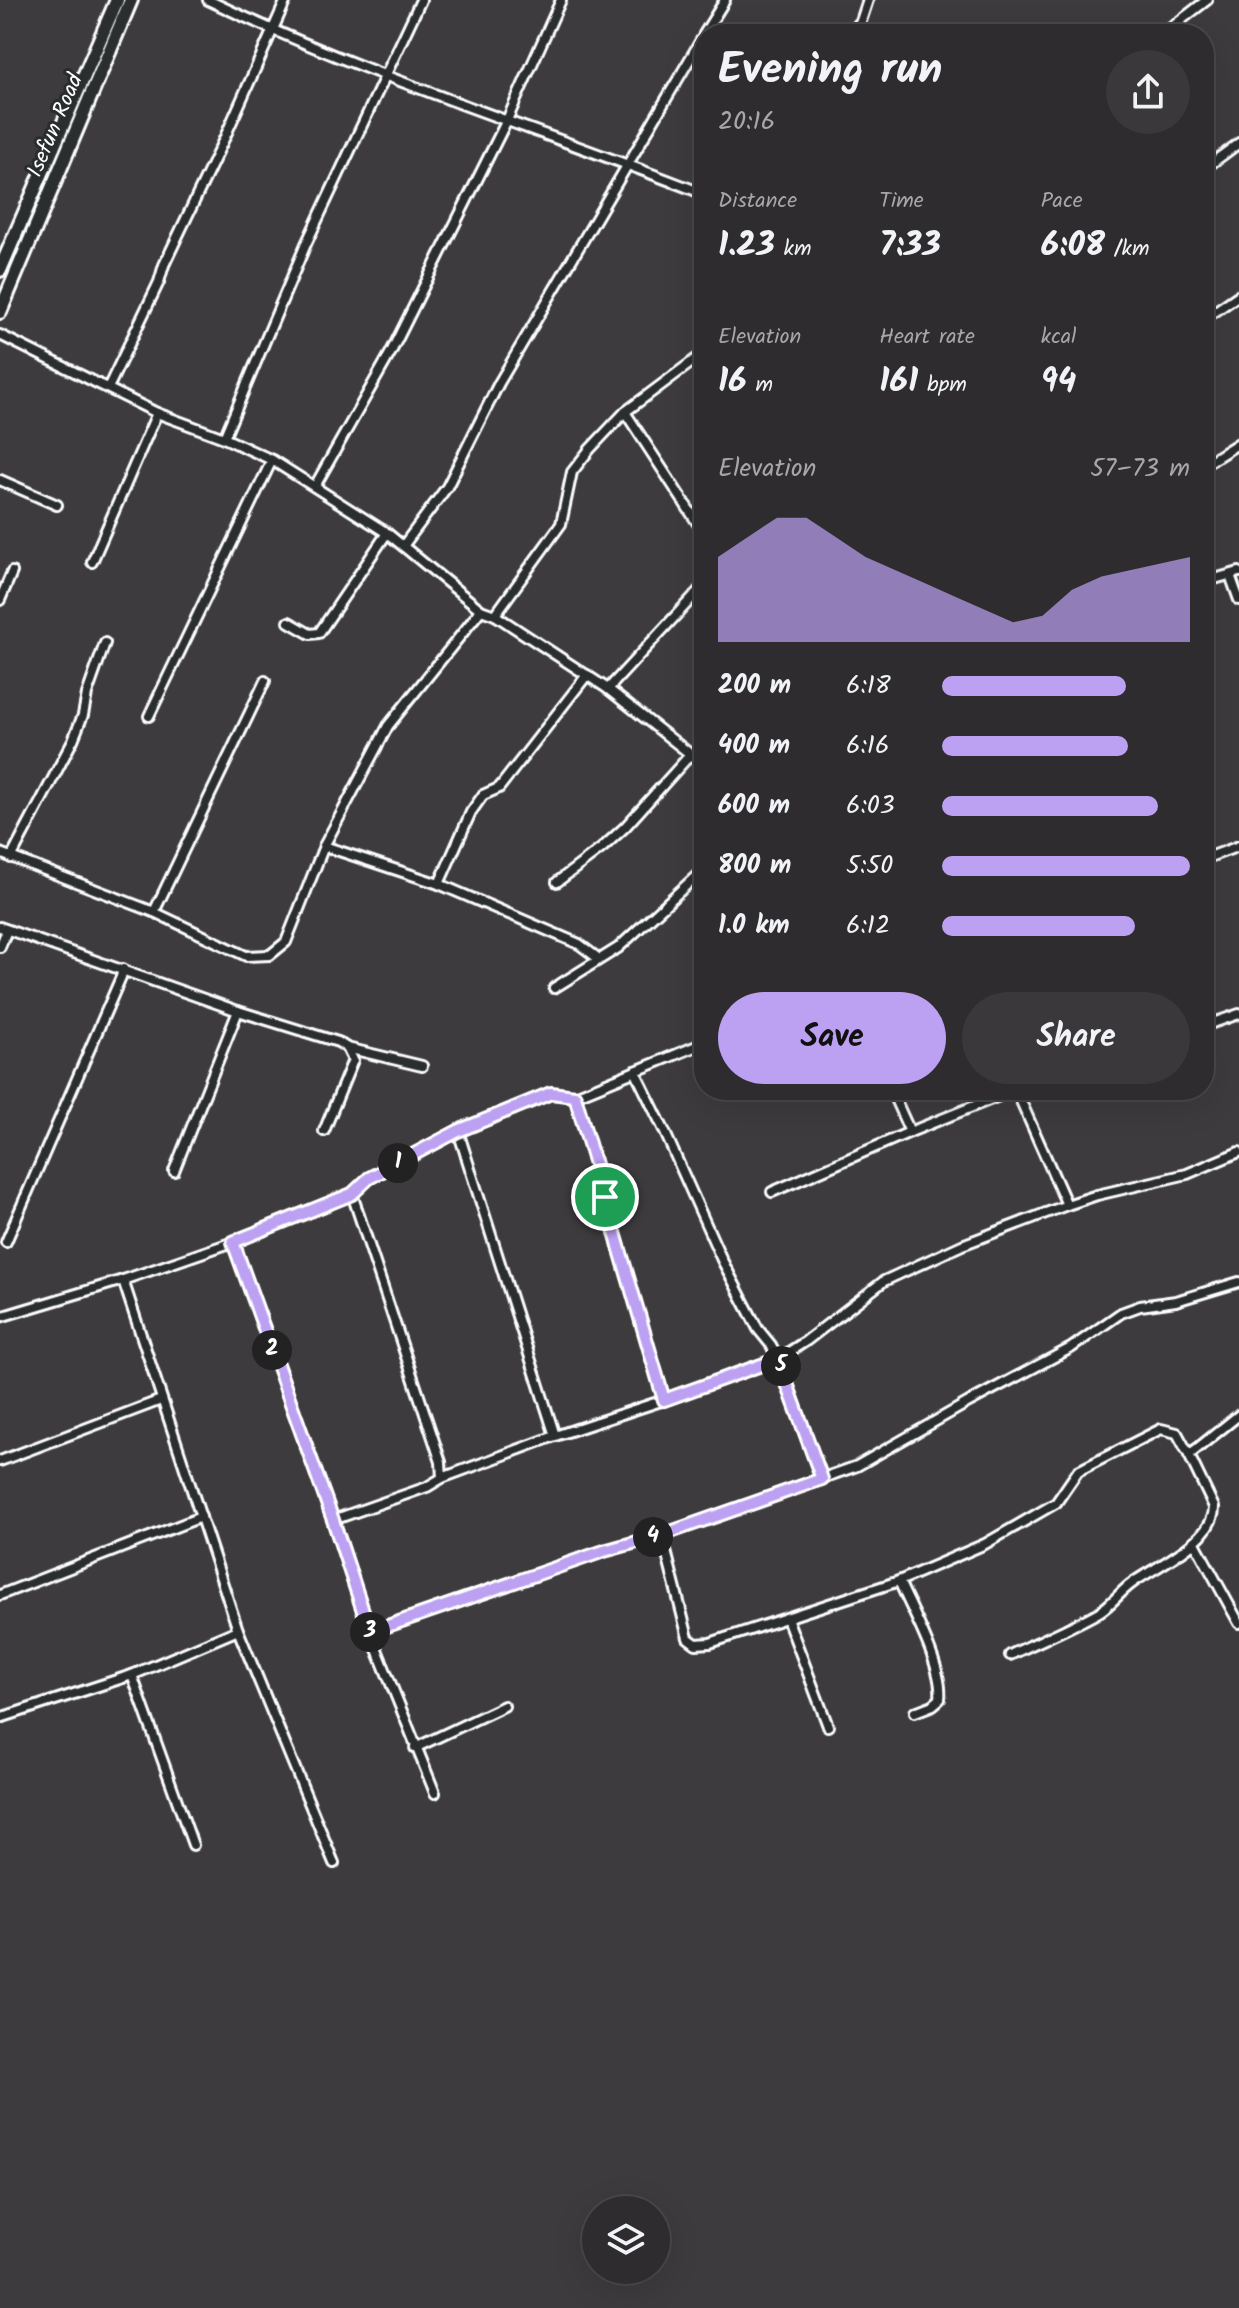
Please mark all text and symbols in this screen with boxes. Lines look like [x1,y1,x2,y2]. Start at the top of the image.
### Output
text: Evening run [718,36,942,106]
button: share [1106,50,1190,134]
street label: Isefun Road [18,68,94,183]
text: 20:16 [718,101,775,143]
text: Distance [718,184,797,219]
text: Time [879,184,924,219]
text: Pace [1041,184,1083,219]
text: 1.23 [718,219,775,273]
text: 7:33 [879,219,941,273]
text: 6:08 [1041,219,1105,273]
text: km [775,232,811,267]
text: /km [1105,232,1149,267]
text: Elevation [718,320,801,355]
text: Heart rate [879,320,975,355]
text: kcal [1041,320,1076,355]
text: 16 [718,355,747,409]
text: 161 [879,355,918,409]
text: 94 [1041,355,1076,409]
text: m [747,368,773,403]
text: bpm [918,368,967,403]
text: Elevation [718,448,816,490]
text: 57–73 m [1090,448,1190,490]
text: 200 m [718,665,791,707]
text: 6:18 [846,665,891,707]
text: 400 m [718,725,790,767]
text: 6:16 [846,725,889,767]
text: 600 m [718,785,790,827]
text: 6:03 [846,785,895,827]
text: 800 m [718,845,791,887]
text: 5:50 [846,845,893,887]
text: 1.0 km [718,905,789,947]
text: 6:12 [846,905,890,947]
button: Save [718,992,946,1084]
button: Share [962,992,1190,1084]
pin: 1 [378,1143,418,1183]
text: 1 [395,1145,401,1180]
pin [571,1163,639,1231]
icon: arrive [583,1175,627,1219]
pin: 2 [252,1330,292,1370]
text: 2 [266,1332,278,1367]
pin: 5 [761,1346,801,1386]
text: 5 [775,1348,787,1383]
pin: 4 [633,1517,673,1557]
text: 4 [647,1519,659,1554]
pin: 3 [350,1612,390,1652]
text: 3 [364,1614,376,1649]
map controls [582,2196,670,2284]
button: layers [582,2196,670,2284]

